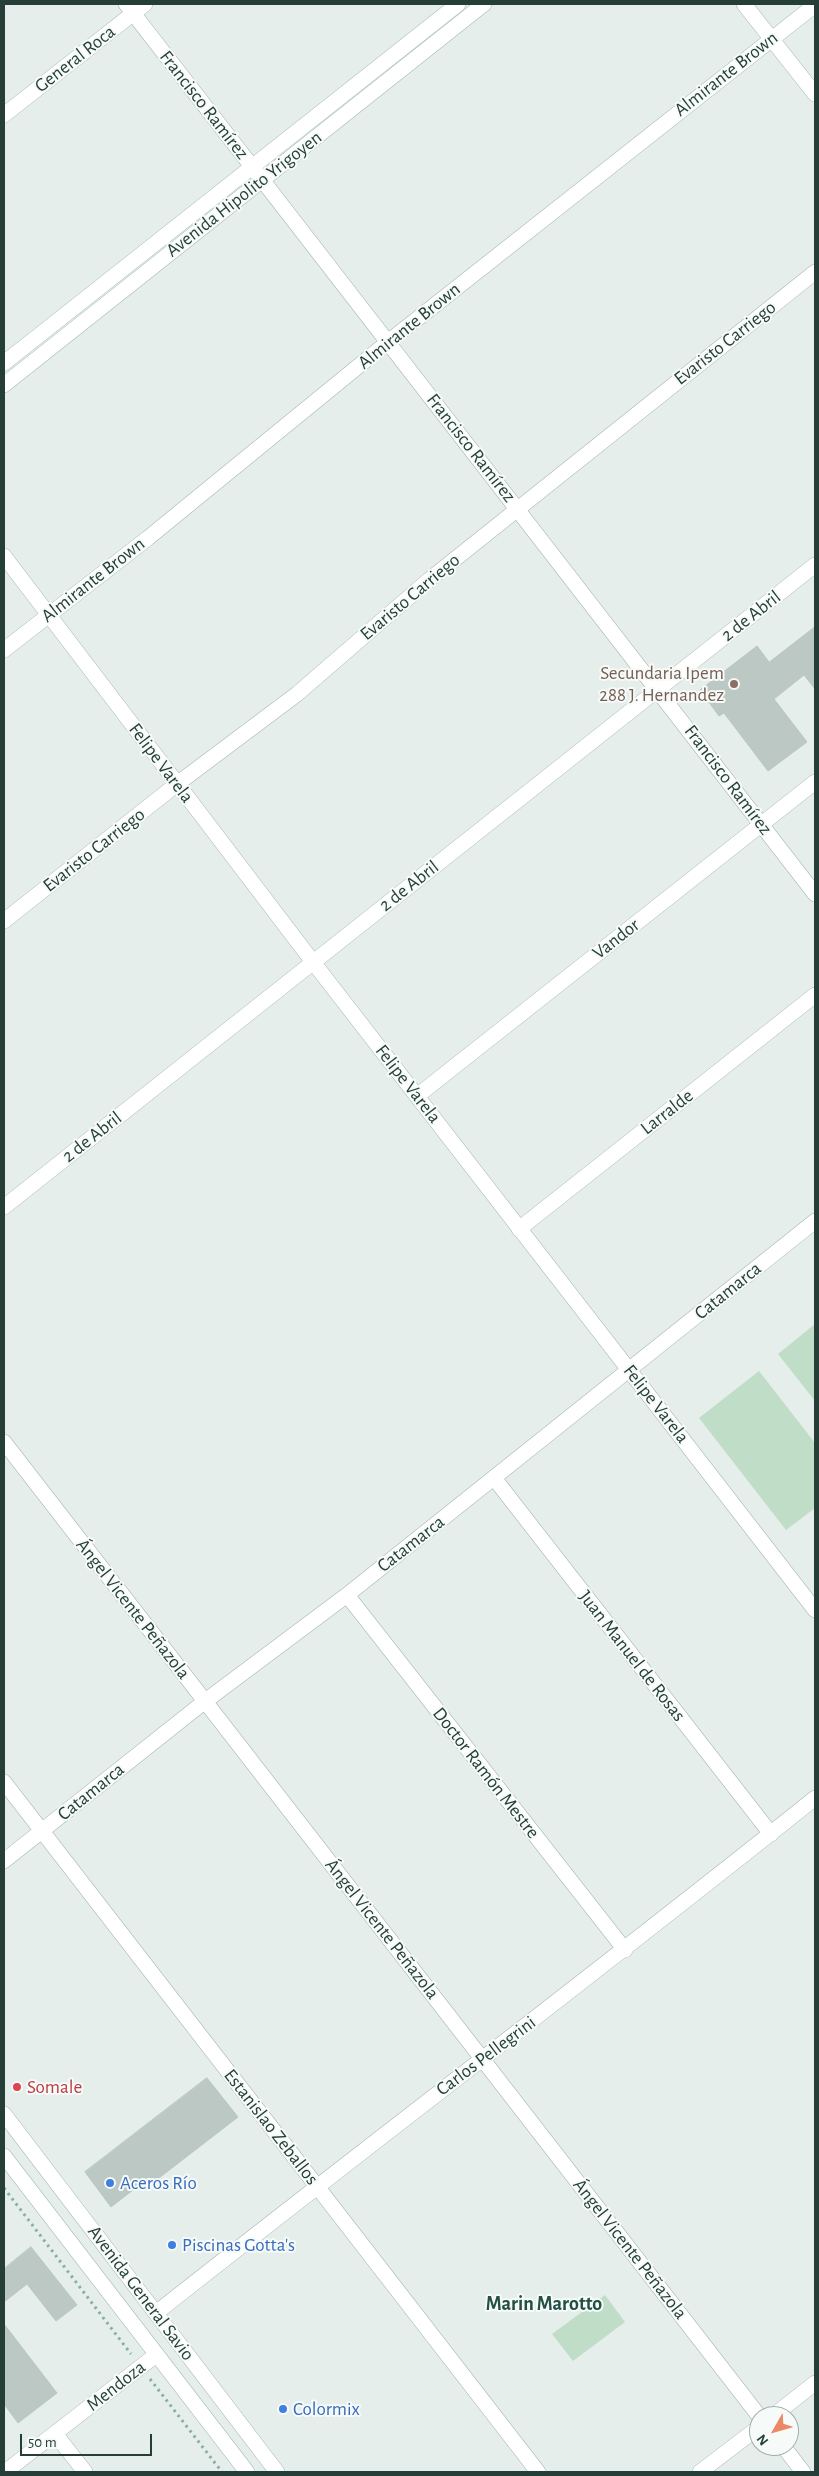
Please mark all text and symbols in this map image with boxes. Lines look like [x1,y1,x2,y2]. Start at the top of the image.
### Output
street label: General Roca [30,20,120,98]
street label: Almirante Brown [670,26,782,122]
street label: Francisco Ramírez [154,46,254,164]
street label: Avenida Hipolito Yrigoyen [161,126,327,262]
street label: Almirante Brown [353,278,465,374]
street label: Evaristo Carriego [669,296,781,390]
street label: Francisco Ramírez [421,389,521,507]
street label: Almirante Brown [37,532,149,628]
street label: Evaristo Carriego [355,549,465,645]
street label: 2 de Abril [717,586,785,646]
place label: Secundaria Ipem 288 J. Hernandez [599,662,724,706]
marker: Secundaria Ipem 288 J. Hernandez [728,678,740,690]
street label: Felipe Varela [124,719,198,807]
street label: Francisco Ramírez [679,720,777,840]
street label: Evaristo Carriego [38,803,150,897]
street label: 2 de Abril [375,856,443,916]
street label: Vandor [588,914,644,964]
street label: Felipe Varela [370,1040,446,1128]
street label: Larralde [636,1084,698,1140]
street label: 2 de Abril [58,1107,126,1167]
street label: Catamarca [690,1257,766,1325]
street label: Felipe Varela [618,1360,694,1448]
street label: Catamarca [373,1511,449,1577]
street label: Ángel Vicente Peñazola [71,1534,195,1684]
street label: Juan Manuel de Rosas [574,1586,690,1726]
street label: Doctor Ramón Mestre [428,1703,544,1843]
street label: Catamarca [53,1758,129,1826]
street label: Ángel Vicente Peñazola [320,1854,444,2004]
street label: Carlos Pellegrini [432,2011,540,2101]
street label: Estanislao Zeballos [219,2065,323,2189]
place label: Somale [27,2076,82,2098]
marker: Somale [11,2081,23,2093]
place label: Aceros Río [120,2172,197,2194]
street label: Ángel Vicente Peñazola [568,2174,692,2324]
marker: Aceros Río [104,2177,116,2189]
street label: Avenida General Savio [83,2221,199,2365]
place label: Piscinas Gotta's [182,2234,295,2256]
marker: Piscinas Gotta's [166,2239,178,2251]
district label: Marin Marotto [486,2292,602,2316]
street label: Mendoza [82,2356,150,2416]
place label: Colormix [293,2398,360,2420]
marker: Colormix [277,2403,289,2415]
north arrow [749,2406,799,2456]
scale bar [22,2424,155,2456]
text: N [754,2431,771,2448]
text: 50 m [28,2435,57,2450]

